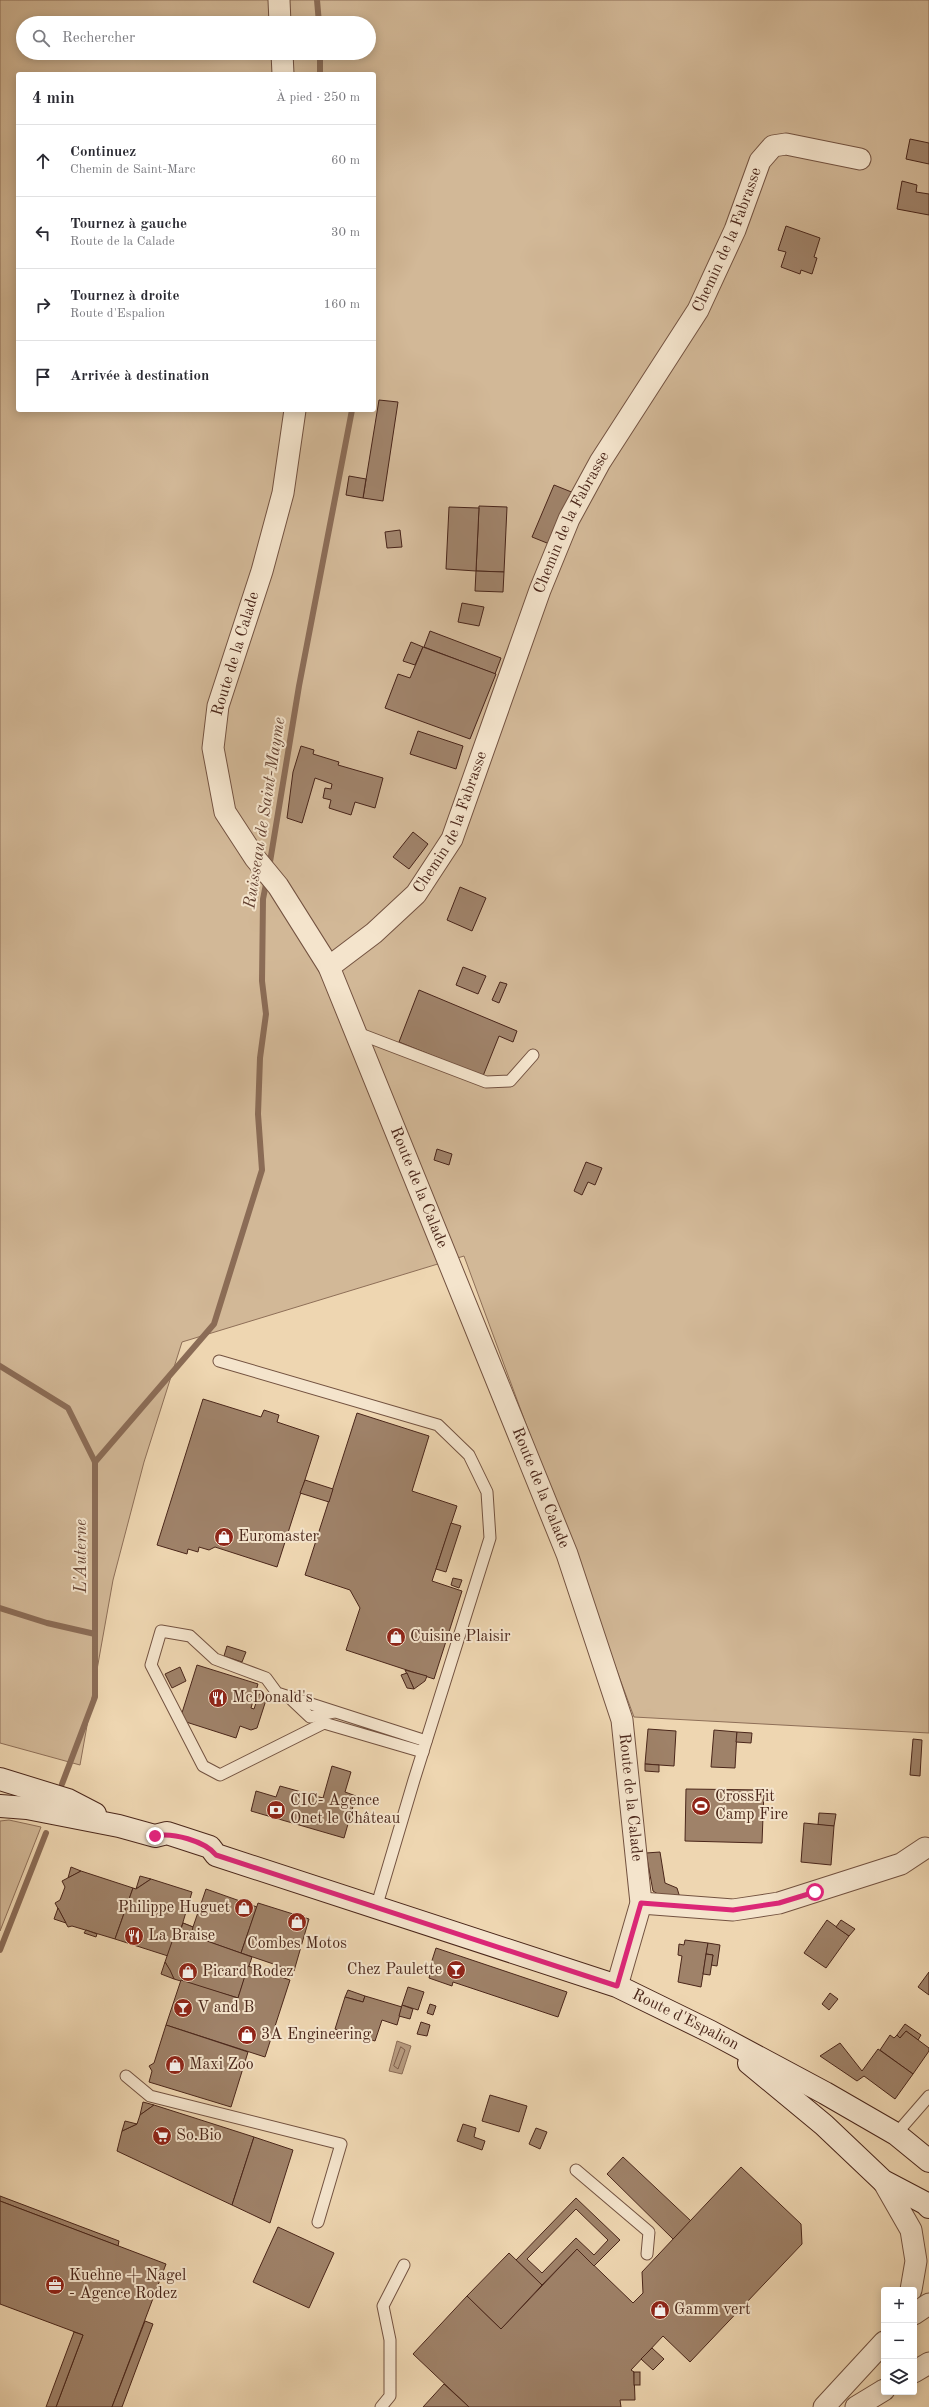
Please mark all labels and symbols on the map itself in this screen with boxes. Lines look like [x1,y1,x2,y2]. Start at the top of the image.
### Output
street label: Chemin de la Fabrasse [690,166,765,315]
street label: Chemin de la Fabrasse [531,449,613,596]
street label: Route de la Calade [210,590,262,718]
water label: Ruisseau de Saint-Mayme [241,716,289,911]
street label: Chemin de la Fabrasse [411,749,490,896]
street label: Route de la Calade [387,1125,450,1250]
street label: Route de la Calade [509,1425,572,1551]
water label: L'Auterne [73,1519,90,1594]
shop icon: Euromaster [213,1526,235,1548]
place label: Euromaster [238,1529,320,1545]
shop icon: Cuisine Plaisir [385,1626,407,1648]
place label: Cuisine Plaisir [410,1629,511,1645]
restaurant icon: McDonald's [207,1687,229,1709]
place label: McDonald's [232,1690,313,1706]
street label: Route de la Calade [615,1732,645,1862]
place label: CrossFit Camp Fire [715,1789,788,1823]
place label: CIC- Agence Onet le Château [290,1793,401,1827]
sports icon: CrossFit Camp Fire [690,1795,712,1817]
bank icon: CIC- Agence Onet le Château [265,1799,287,1821]
route end [146,1827,164,1845]
route start [806,1883,824,1901]
shop icon: Philippe Huguet [233,1897,255,1919]
place label: Philippe Huguet [118,1900,230,1916]
shop icon: Combes Motos [286,1911,308,1933]
restaurant icon: La Braise [123,1925,145,1947]
place label: La Braise [148,1928,215,1944]
place label: Combes Motos [247,1936,347,1952]
bar icon: Chez Paulette [445,1959,467,1981]
shop icon: Picard Rodez [177,1961,199,1983]
place label: Chez Paulette [347,1962,442,1978]
place label: Picard Rodez [202,1964,294,1980]
street label: Route d'Espalion [630,1987,742,2053]
bar icon: V and B [172,1997,194,2019]
place label: V and B [197,2000,254,2016]
shop icon: 3A Engineering [236,2024,258,2046]
place label: 3A Engineering [261,2027,372,2043]
shop icon: Maxi Zoo [164,2054,186,2076]
place label: Maxi Zoo [189,2057,254,2073]
supermarket icon: So.Bio [151,2125,173,2147]
place label: So.Bio [176,2128,222,2144]
place label: Kuehne + Nagel - Agence Rodez [69,2268,186,2302]
office icon: Kuehne + Nagel - Agence Rodez [44,2274,66,2296]
shop icon: Gamm vert [649,2299,671,2321]
place label: Gamm vert [674,2302,751,2318]

